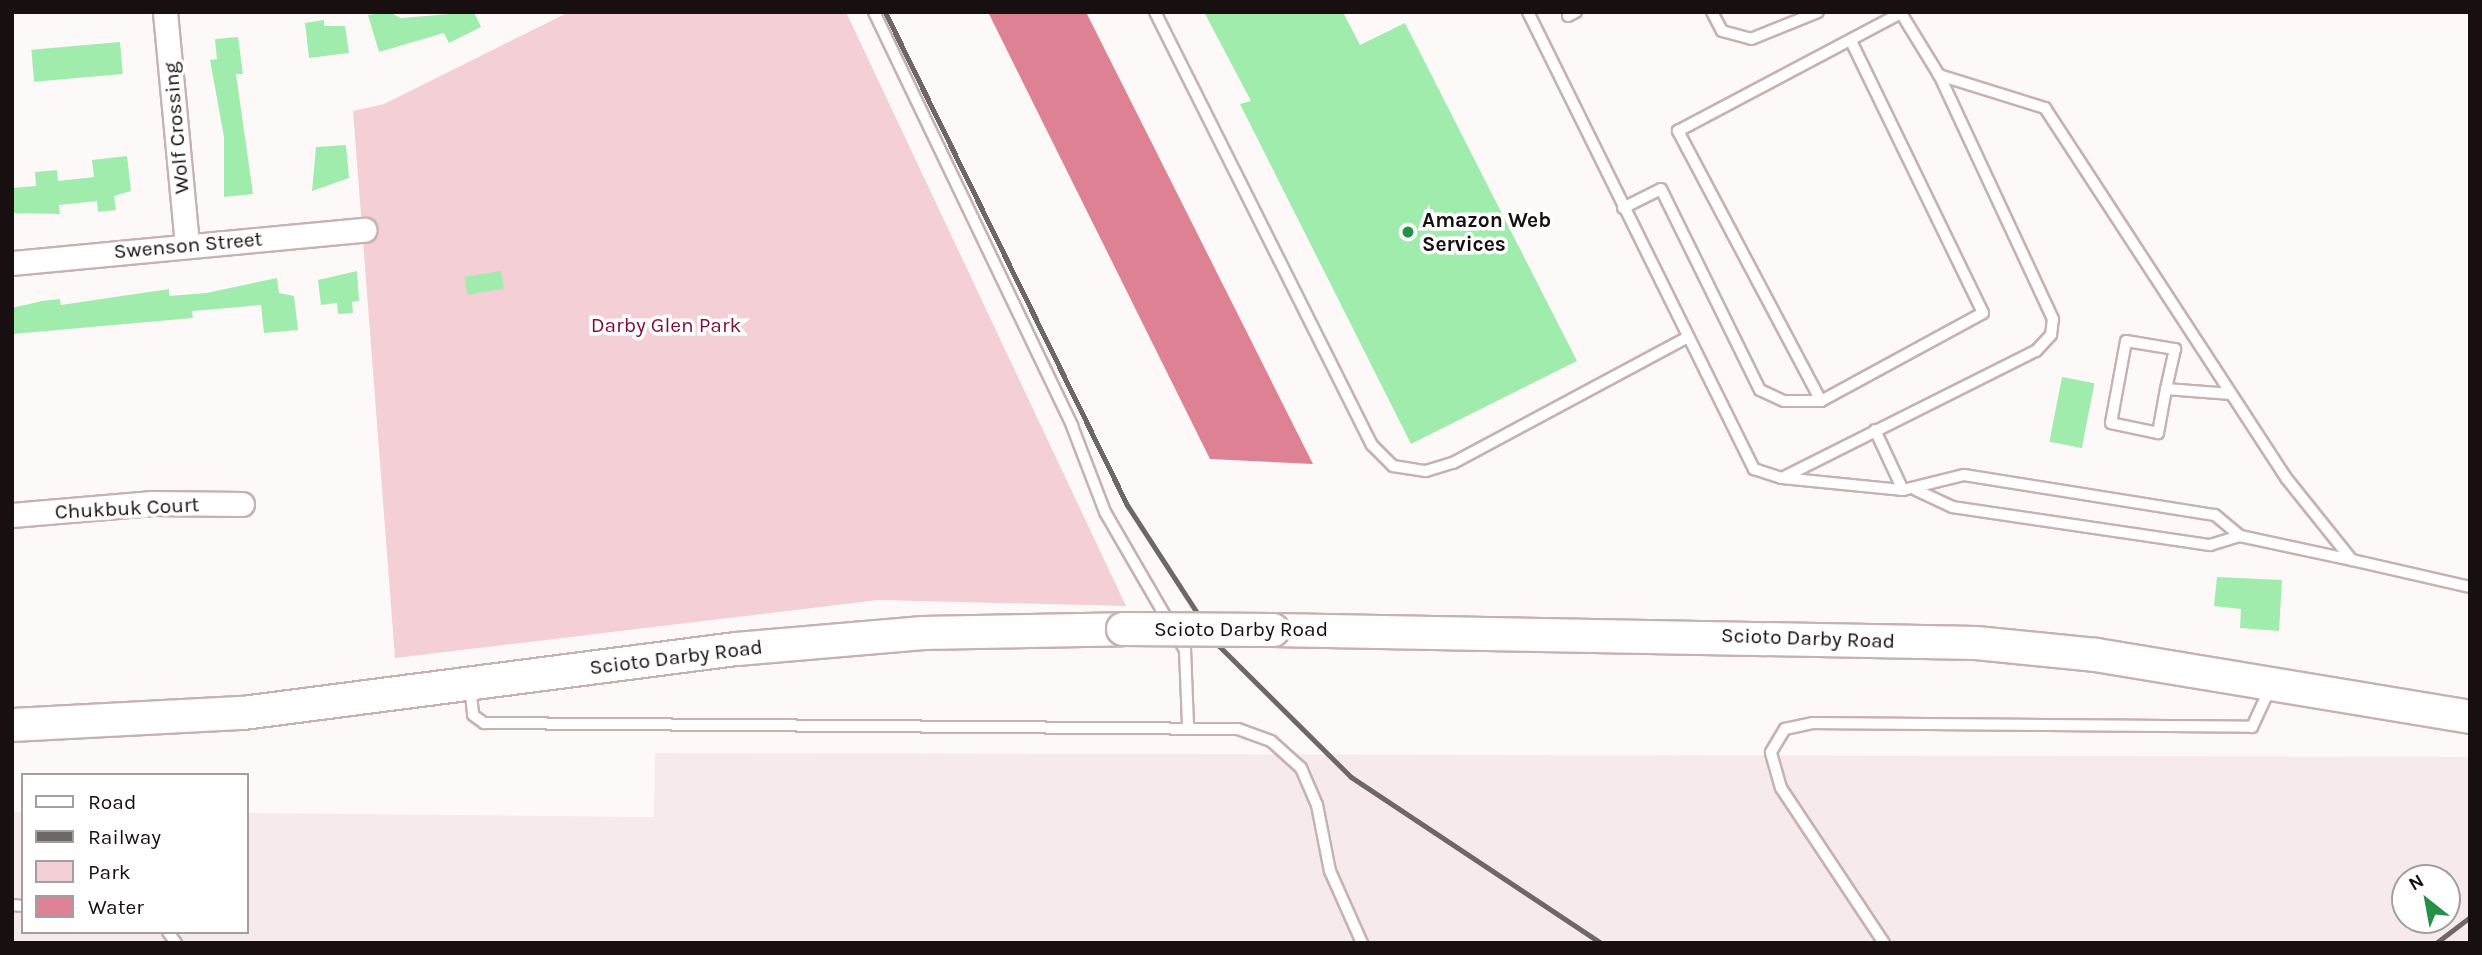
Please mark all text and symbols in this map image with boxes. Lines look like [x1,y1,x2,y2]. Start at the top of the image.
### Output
street label: Wolf Crossing [158,61,194,195]
place label: Amazon Web Services [1422,207,1551,257]
marker: Amazon Web Services [1400,224,1416,240]
street label: Swenson Street [113,226,263,264]
park label: Darby Glen Park [591,312,741,338]
street label: Chukbuk Court [54,492,200,524]
street label: Scioto Darby Road [1154,616,1328,642]
street label: Scioto Darby Road [1721,622,1895,654]
street label: Scioto Darby Road [588,634,764,680]
legend [21,773,248,934]
text: Road [88,790,136,814]
text: Railway [88,825,161,849]
text: Park [88,860,131,884]
north arrow [2391,864,2461,934]
text: N [2405,870,2428,896]
text: Water [88,895,144,919]

